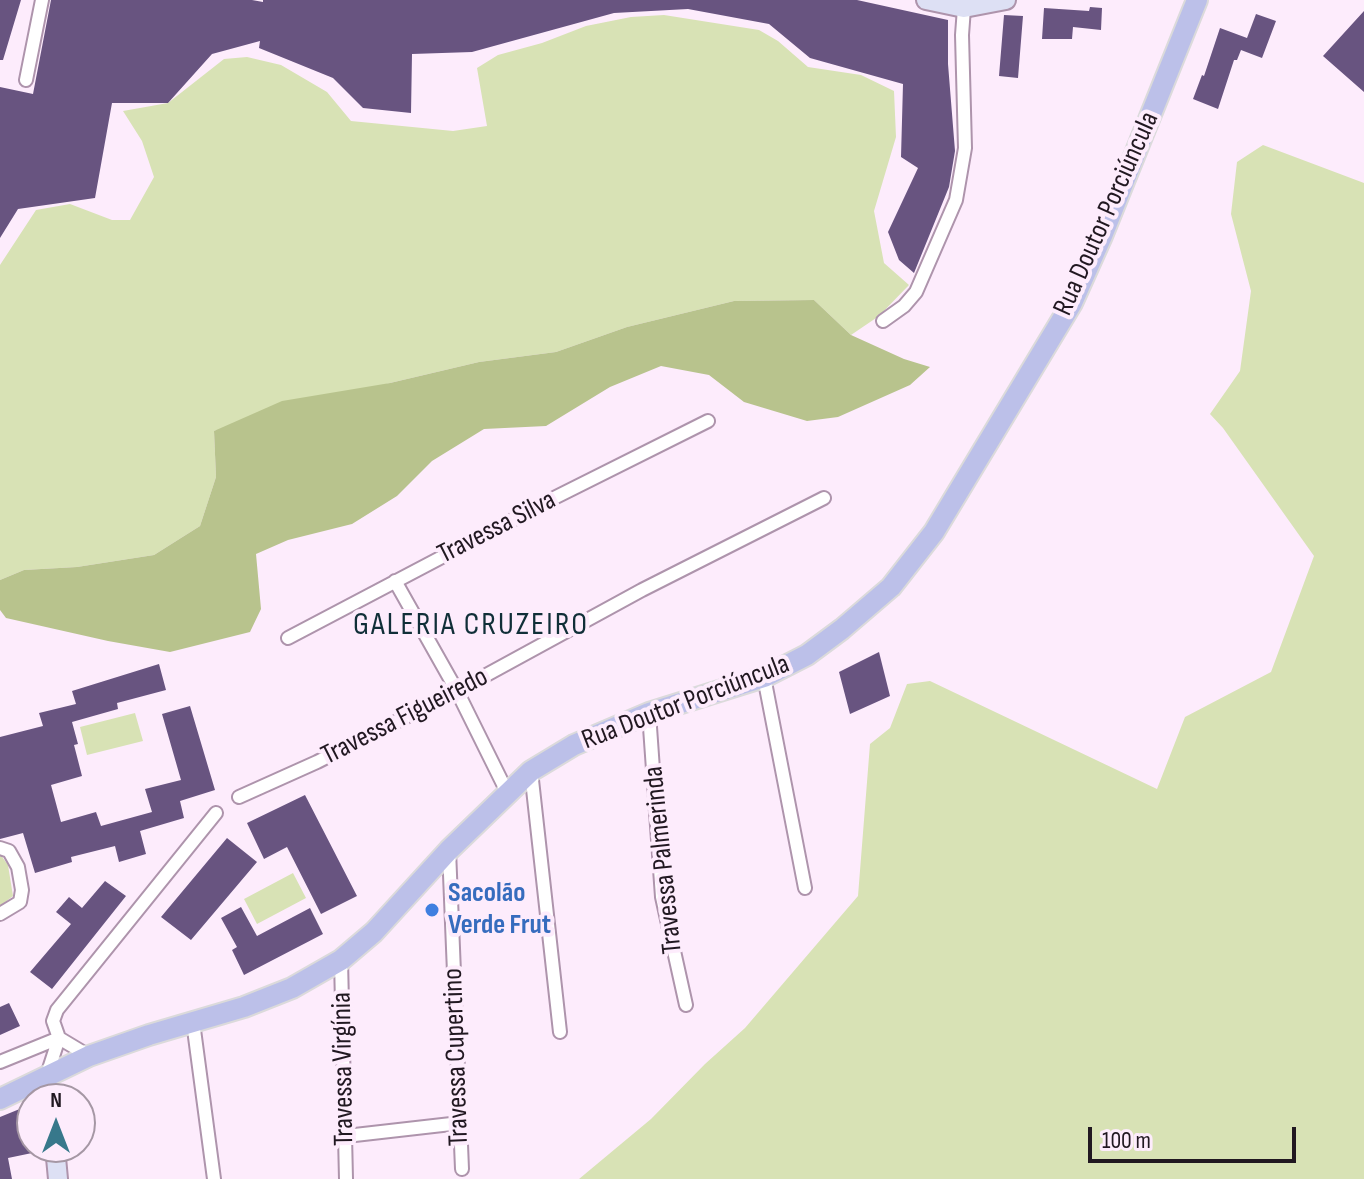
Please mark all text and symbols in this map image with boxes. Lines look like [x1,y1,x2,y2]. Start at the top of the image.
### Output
street label: Rua Doutor Porciúncula [1047,107,1167,321]
street label: Travessa Silva [432,484,562,572]
district label: GALERIA CRUZEIRO [353,607,589,645]
street label: Rua Doutor Porciúncula [578,648,794,758]
street label: Travessa Figueiredo [316,661,494,773]
street label: Travessa Palmerinda [637,764,691,956]
place label: Sacolão Verde Frut [448,877,551,943]
marker: Sacolão Verde Frut [423,901,441,919]
street label: Travessa Cupertino [437,967,477,1147]
street label: Travessa Virgínia [326,992,362,1146]
north arrow [16,1083,96,1163]
text: N [50,1087,62,1114]
scale bar [1092,1111,1300,1161]
text: 100 m [1102,1126,1151,1155]

